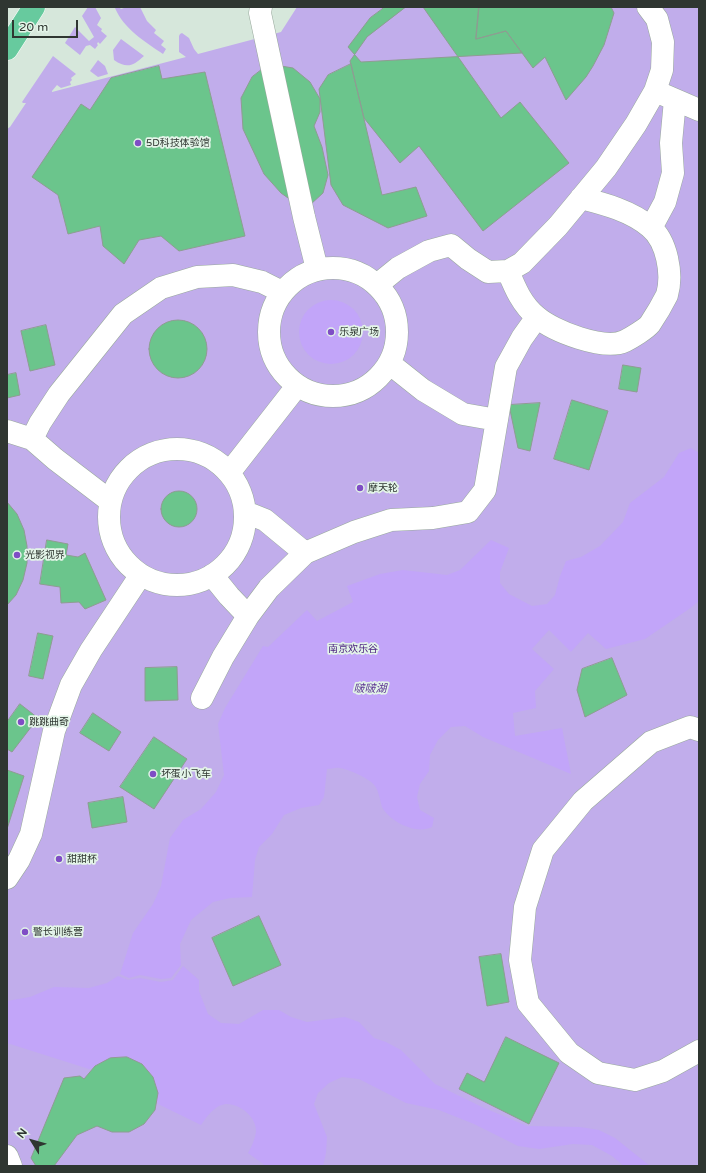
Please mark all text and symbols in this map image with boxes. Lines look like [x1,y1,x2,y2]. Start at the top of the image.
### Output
scale bar [14,12,80,38]
text: 20 m [19,20,48,34]
place label: 5D科技体验馆 [146,137,210,149]
marker: 5D科技体验馆 [133,138,143,148]
place label: 乐泉广场 [339,326,379,338]
marker: 乐泉广场 [326,327,336,337]
place label: 摩天轮 [368,482,398,494]
marker: 摩天轮 [355,483,365,493]
place label: 光影视界 [25,549,65,561]
marker: 光影视界 [12,550,22,560]
park label: 南京欢乐谷 [328,643,378,655]
water label: 啵啵湖 [354,682,386,696]
place label: 跳跳曲奇 [29,716,69,728]
marker: 跳跳曲奇 [16,717,26,727]
place label: 坏蛋小飞车 [161,768,211,780]
marker: 坏蛋小飞车 [148,769,158,779]
place label: 甜甜杯 [67,853,97,865]
marker: 甜甜杯 [54,854,64,864]
place label: 警长训练营 [33,926,83,938]
marker: 警长训练营 [20,927,30,937]
north arrow [12,1121,52,1161]
text: N [14,1126,30,1141]

